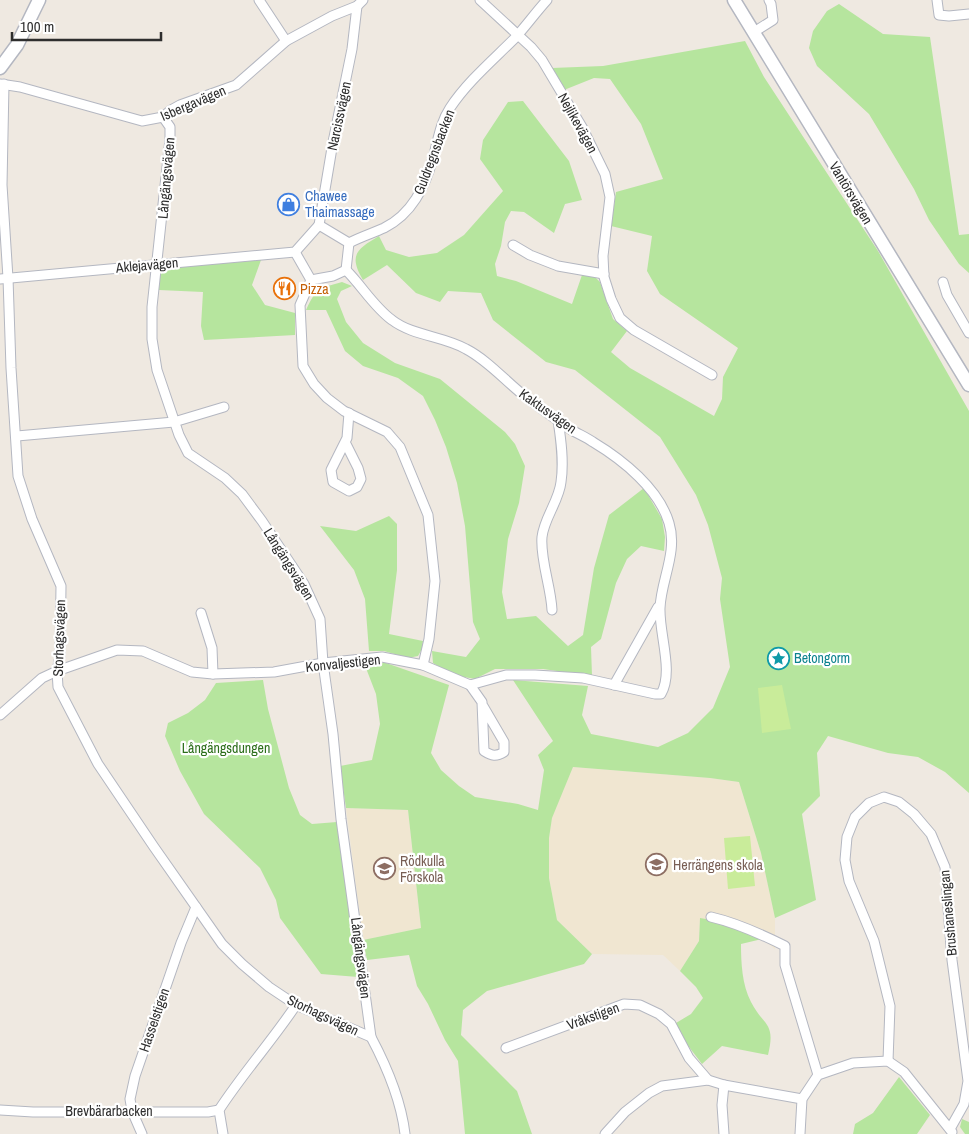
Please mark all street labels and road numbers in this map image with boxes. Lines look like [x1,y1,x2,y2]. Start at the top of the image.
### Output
street label: Narcissvägen [323,80,355,152]
street label: Isbergavägen [157,81,229,125]
street label: Nejlikevägen [554,90,602,156]
street label: Guldregnsbacken [409,107,459,197]
street label: Långängsvägen [153,137,179,219]
street label: Vantörsvägen [825,158,877,228]
street label: Aklejavägen [114,253,179,277]
street label: Kaktusvägen [516,385,580,437]
street label: Långängsvägen [260,525,318,603]
street label: Storhagsvägen [49,599,69,677]
street label: Konvaljestigen [305,650,381,676]
street label: Brushaneslingan [935,869,961,957]
street label: Långängsvägen [347,916,375,1000]
street label: Hasselstigen [135,986,173,1054]
street label: Storhagsvägen [284,991,362,1039]
street label: Vråkstigen [564,998,622,1034]
street label: Brevbärarbacken [65,1102,153,1120]

